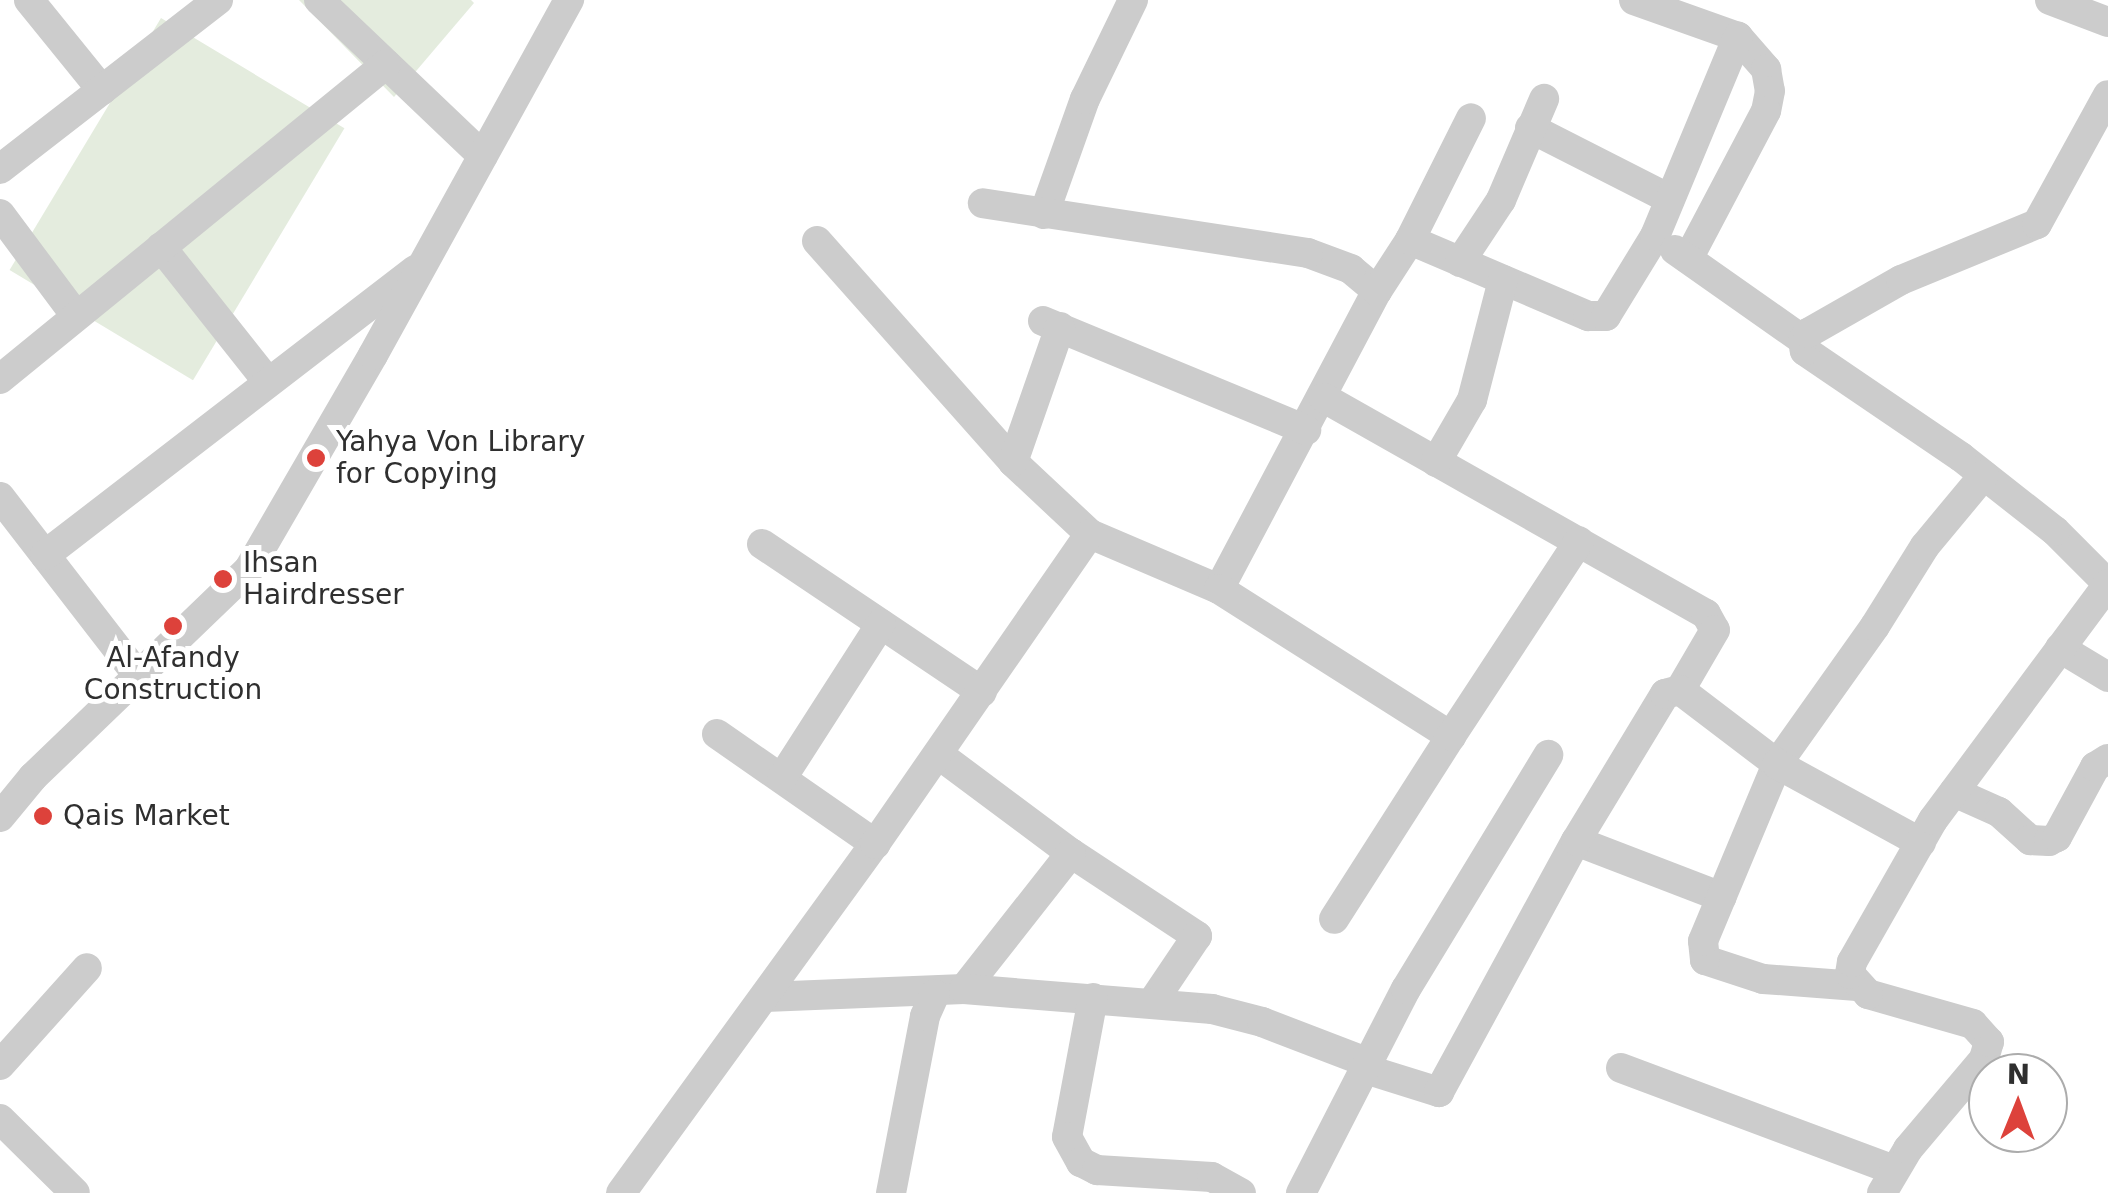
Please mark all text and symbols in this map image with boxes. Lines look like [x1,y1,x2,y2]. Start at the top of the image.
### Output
place label: Yahya Von Library for Copying [336,425,585,491]
marker: Yahya Von Library for Copying [305,447,327,469]
place label: Ihsan Hairdresser [243,546,404,612]
marker: Ihsan Hairdresser [212,568,234,590]
marker: Al-Afandy Construction [162,615,184,637]
place label: Al-Afandy Construction [84,641,262,707]
place label: Qais Market [63,799,230,833]
marker: Qais Market [32,805,54,827]
north arrow [1968,1053,2068,1153]
text: N [2006,1058,2031,1091]

